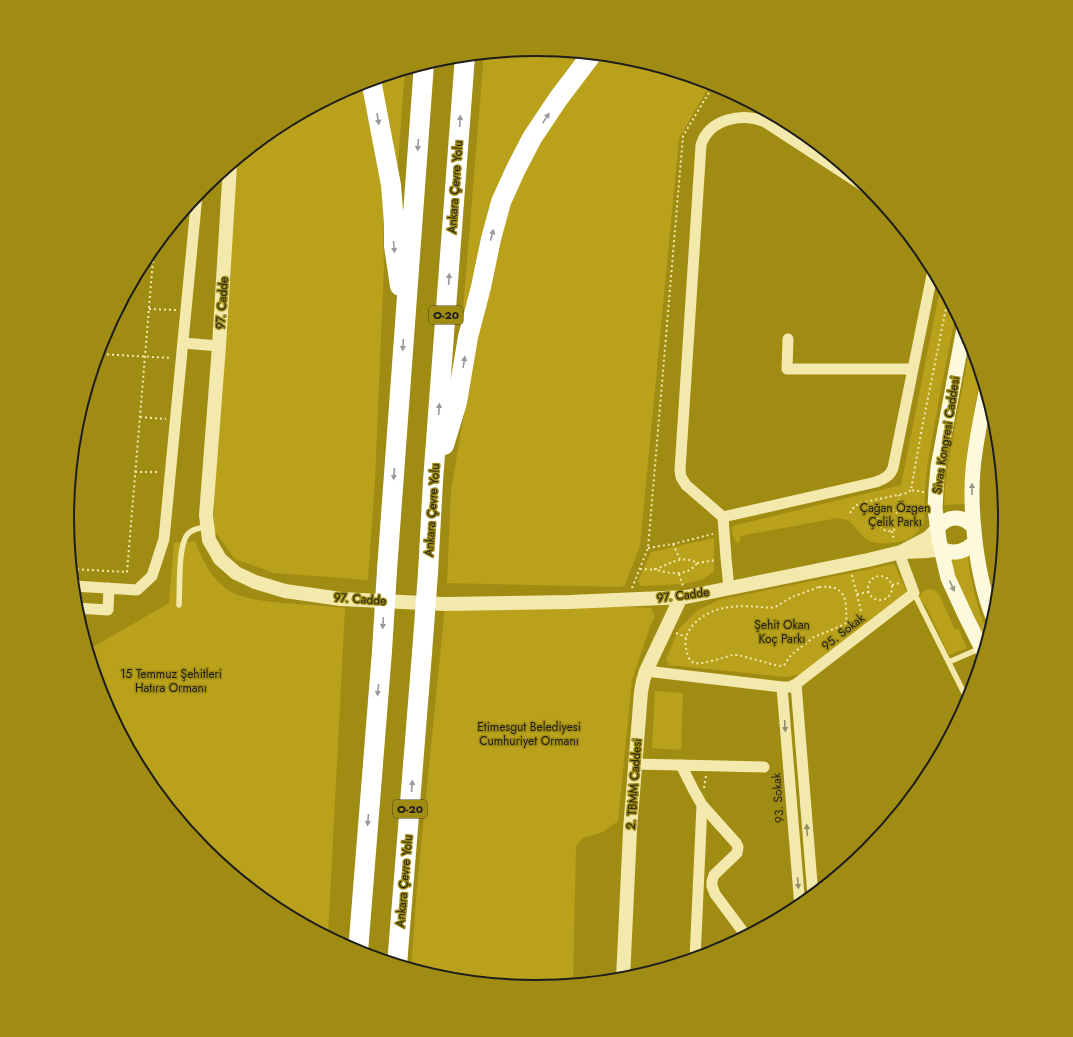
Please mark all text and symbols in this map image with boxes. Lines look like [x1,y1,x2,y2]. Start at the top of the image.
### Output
one-way arrow [375,113,381,125]
one-way arrow [542,113,550,123]
one-way arrow [457,115,464,127]
one-way arrow [415,139,422,151]
street label: Ankara Çevre Yolu [443,140,467,234]
one-way arrow [489,229,495,241]
one-way arrow [391,241,398,253]
one-way arrow [445,273,452,285]
street label: 97. Cadde [211,276,233,330]
road number: O-20 [429,306,463,324]
one-way arrow [400,339,407,351]
one-way arrow [461,356,467,368]
street label: Sivas Kongresi Caddesi [928,375,964,495]
one-way arrow [435,403,442,415]
street label: Ankara Çevre Yolu [420,463,444,557]
one-way arrow [390,468,397,480]
one-way arrow [969,482,975,495]
park label: Çağan Özgen Çelik Parkı [860,499,930,531]
one-way arrow [949,581,955,592]
street label: 97. Cadde [656,583,710,607]
street label: 97. Cadde [333,588,387,610]
street label: 95. Sokak [818,609,869,655]
park label: Şehit Okan Koç Parkı [754,616,810,648]
one-way arrow [380,617,387,629]
park label: 15 Temmuz Şehitleri Hatıra Ormanı [120,665,222,697]
one-way arrow [375,684,382,696]
park label: Etimesgut Belediyesi Cumhuriyet Ormanı [477,718,581,750]
one-way arrow [782,720,789,732]
street label: 2. TBMM Caddesi [622,738,646,830]
street label: 93. Sokak [767,772,789,824]
one-way arrow [408,780,415,792]
road number: O-20 [393,800,427,818]
one-way arrow [365,814,372,826]
one-way arrow [804,824,811,836]
street label: Ankara Çevre Yolu [391,834,417,928]
one-way arrow [794,877,801,889]

